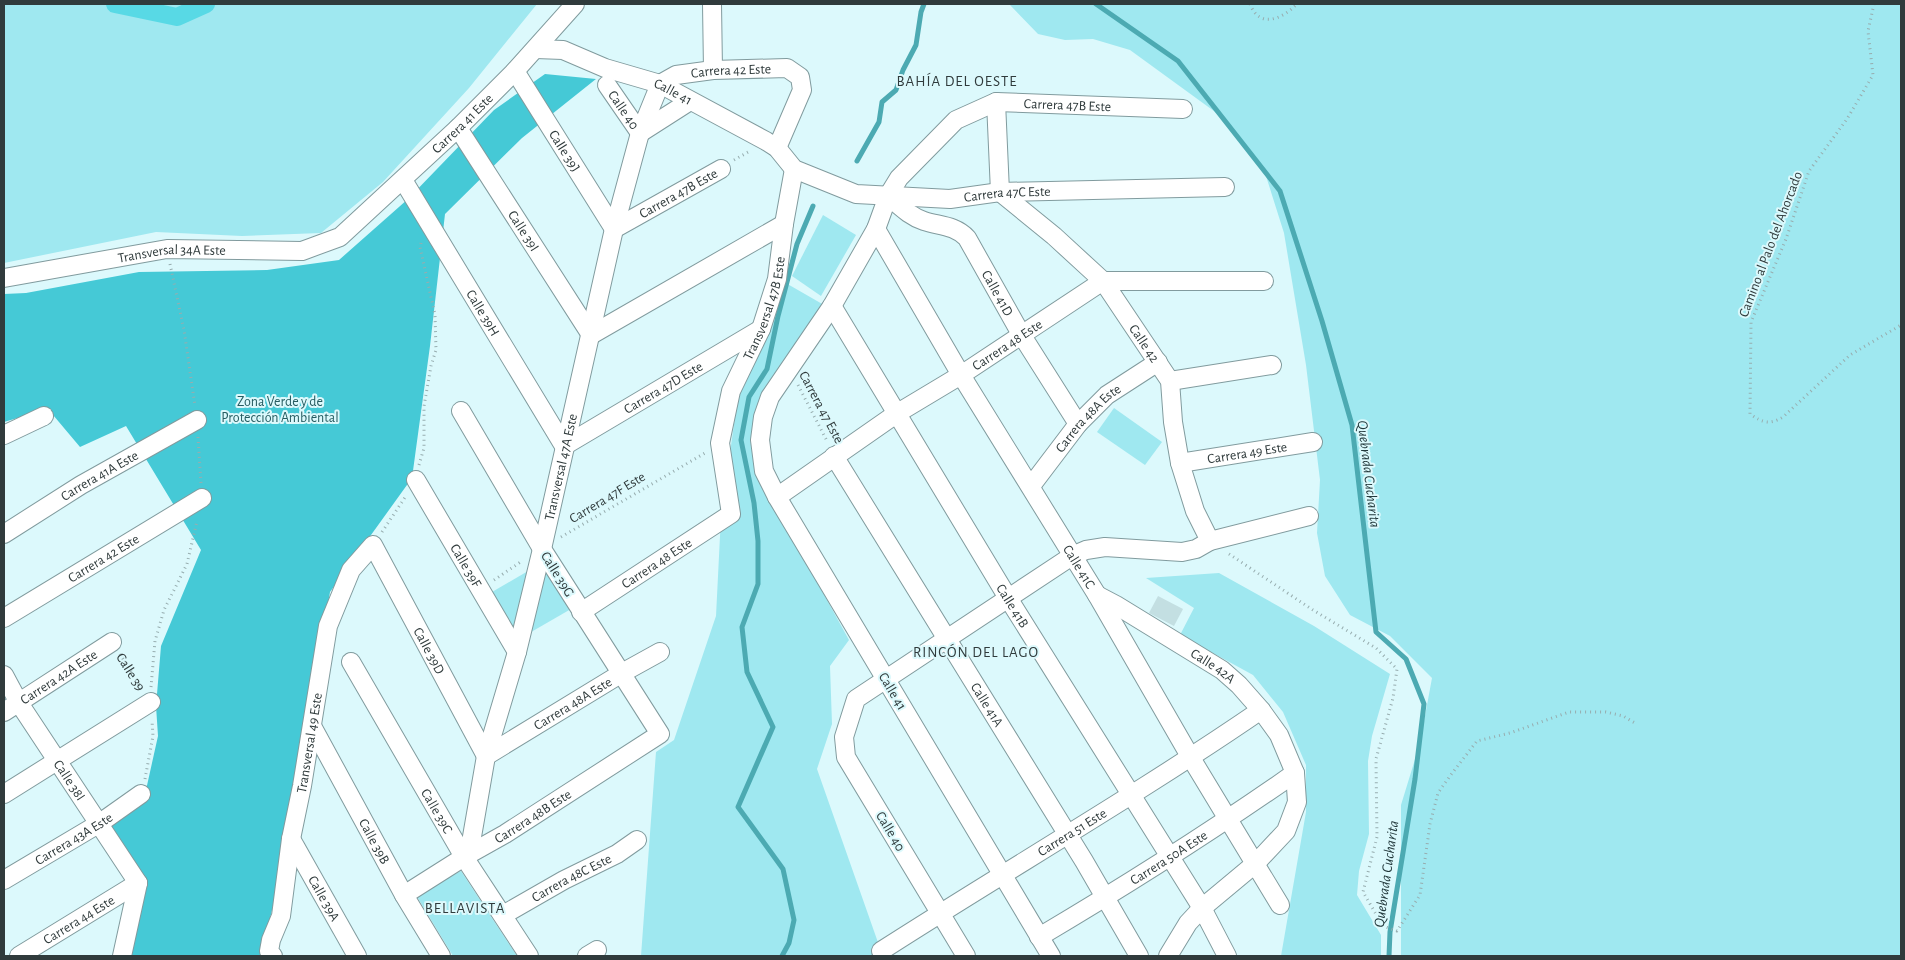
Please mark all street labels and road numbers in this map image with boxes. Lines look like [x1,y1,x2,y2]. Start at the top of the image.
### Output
street label: Carrera 42 Este [690,62,771,81]
street label: Calle 41 [652,77,694,108]
street label: Calle 40 [605,88,641,132]
street label: Carrera 41 Este [430,91,496,156]
street label: Carrera 47B Este [1024,97,1111,114]
street label: Calle 39J [546,128,582,174]
street label: Carrera 47B Este [637,166,720,221]
street label: Camino al Palo del Ahorcado [1737,169,1805,319]
street label: Carrera 47C Este [963,185,1051,205]
street label: Calle 39I [505,208,541,254]
street label: Transversal 34A Este [117,243,226,266]
street label: Transversal 47B Este [741,256,788,362]
street label: Calle 41D [979,268,1015,319]
street label: Calle 39H [463,287,502,339]
street label: Carrera 48 Este [970,317,1045,374]
street label: Calle 42 [1126,322,1161,365]
street label: Carrera 47D Este [622,359,705,417]
street label: Carrera 47 Este [796,369,846,446]
street label: Carrera 48A Este [1053,382,1124,455]
street label: Transversal 47A Este [543,413,580,522]
street label: Carrera 49 Este [1206,440,1288,467]
street label: Carrera 41A Este [59,448,141,504]
street label: Carrera 47F Este [567,470,648,526]
street label: Carrera 42 Este [66,532,142,586]
street label: Carrera 48 Este [619,536,694,592]
street label: Calle 39F [447,542,484,591]
street label: Calle 41C [1060,543,1097,591]
street label: Calle 39G [538,550,576,600]
street label: Calle 41B [993,582,1031,631]
street label: Calle 39D [410,625,447,677]
street label: Calle 42A [1188,647,1238,686]
street label: Carrera 42A Este [18,648,100,707]
street label: Calle 39 [113,651,147,694]
street label: Calle 41 [876,670,909,713]
street label: Carrera 48A Este [531,675,615,733]
street label: Calle 41A [968,680,1005,730]
street label: Transversal 49 Este [295,692,325,795]
street label: Calle 38I [51,758,87,803]
street label: Calle 39C [418,787,455,836]
street label: Carrera 48B Este [492,787,574,846]
street label: Carrera 51 Este [1036,806,1109,859]
street label: Calle 40 [873,809,907,854]
street label: Carrera 43A Este [33,810,115,868]
street label: Calle 39B [356,817,392,867]
street label: Carrera 50A Este [1128,828,1210,888]
street label: Carrera 48C Este [530,852,614,905]
street label: Calle 39A [305,874,342,924]
street label: Carrera 44 Este [41,893,117,947]

